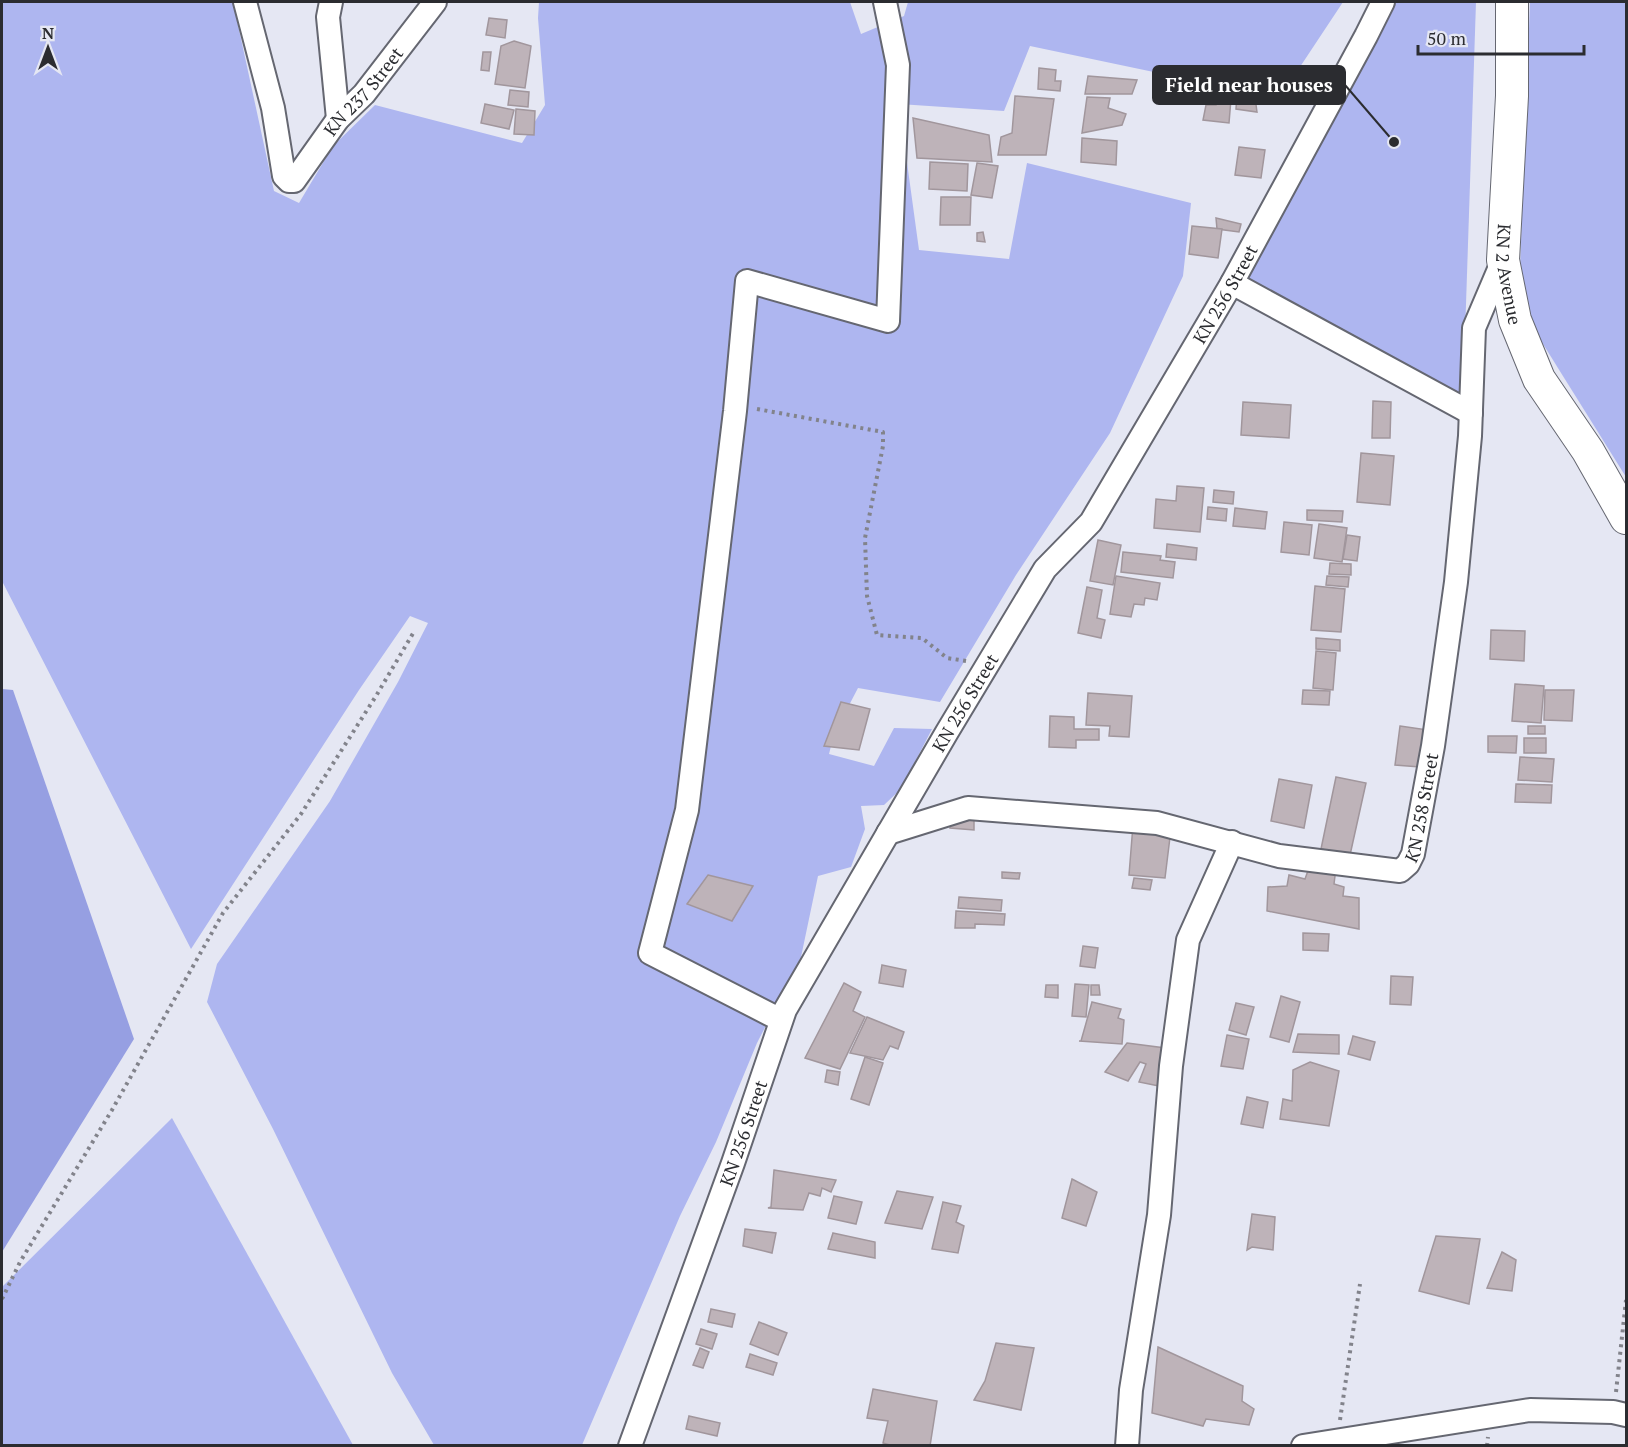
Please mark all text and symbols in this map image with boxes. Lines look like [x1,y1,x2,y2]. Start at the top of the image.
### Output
north arrow [18,18,78,78]
scale bar [1418,18,1584,56]
text: N [42,22,54,44]
text: 50 m [1427,26,1467,50]
street label: KN 237 Street [318,42,408,141]
callout: Field near houses [1153,66,1345,104]
text: Field near houses [1165,71,1333,98]
street label: KN 2 Avenue [1491,223,1528,327]
street label: KN 256 Street [1187,240,1263,348]
street label: KN 256 Street [926,649,1004,756]
street label: KN 258 Street [1399,751,1444,866]
street label: KN 256 Street [714,1076,772,1189]

